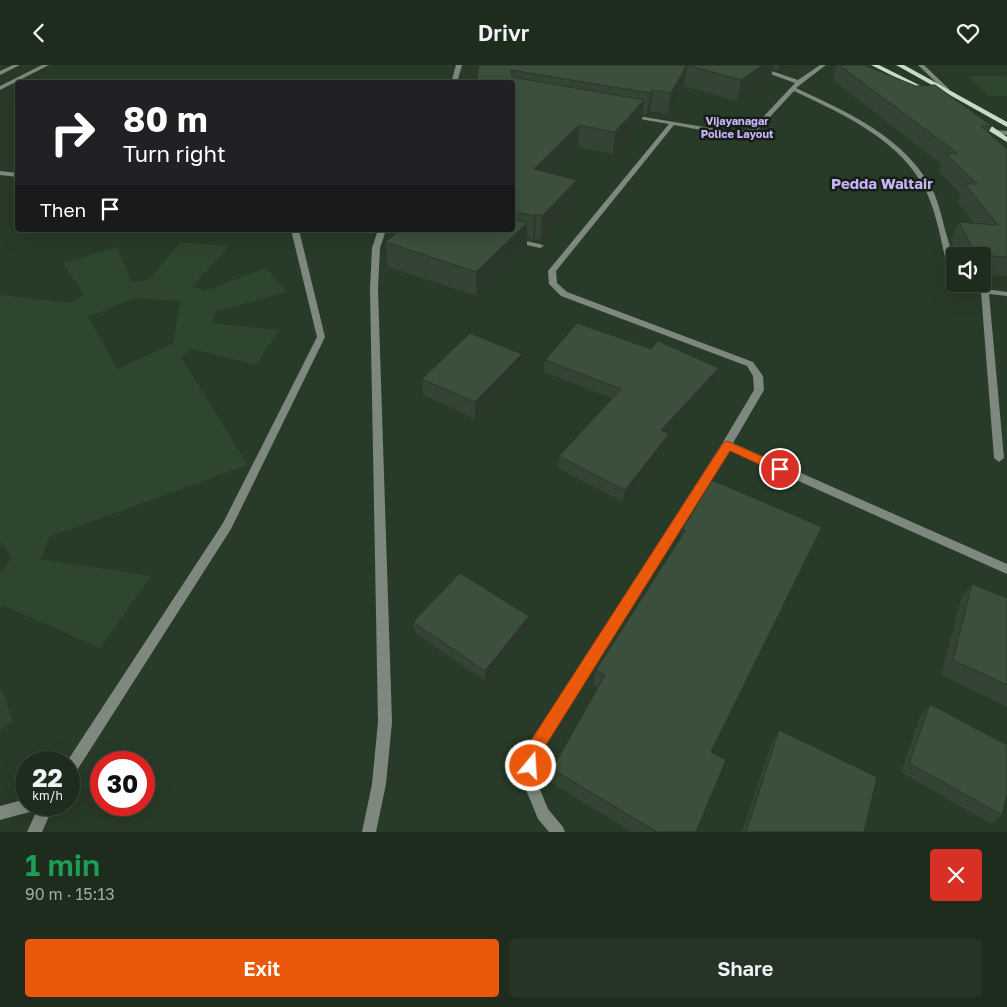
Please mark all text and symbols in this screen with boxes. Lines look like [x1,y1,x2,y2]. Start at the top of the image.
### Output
icon: back [25,19,53,47]
text: Drivr [478,19,529,46]
icon: heart [954,19,982,47]
text: 80 m [123,98,208,140]
icon: right [40,100,105,165]
district label: Vijayanagar Police Layout [701,114,774,140]
text: Turn right [123,140,226,167]
district label: Pedda Waltair [831,174,933,192]
icon: arrive [96,195,124,223]
text: Then [40,198,86,221]
map controls [946,247,991,292]
button: sound [946,247,991,292]
pin [759,448,801,490]
icon: arrive [766,455,794,483]
position arrow [504,739,556,791]
speed limit sign: 30 [90,751,155,816]
text: 22 [32,762,63,793]
text: km/h [32,788,63,803]
text: 1 min [25,847,100,883]
button: close [930,849,982,901]
text: 90 m · 15:13 [25,884,115,904]
button: Exit [25,939,499,997]
button: Share [509,939,982,997]

